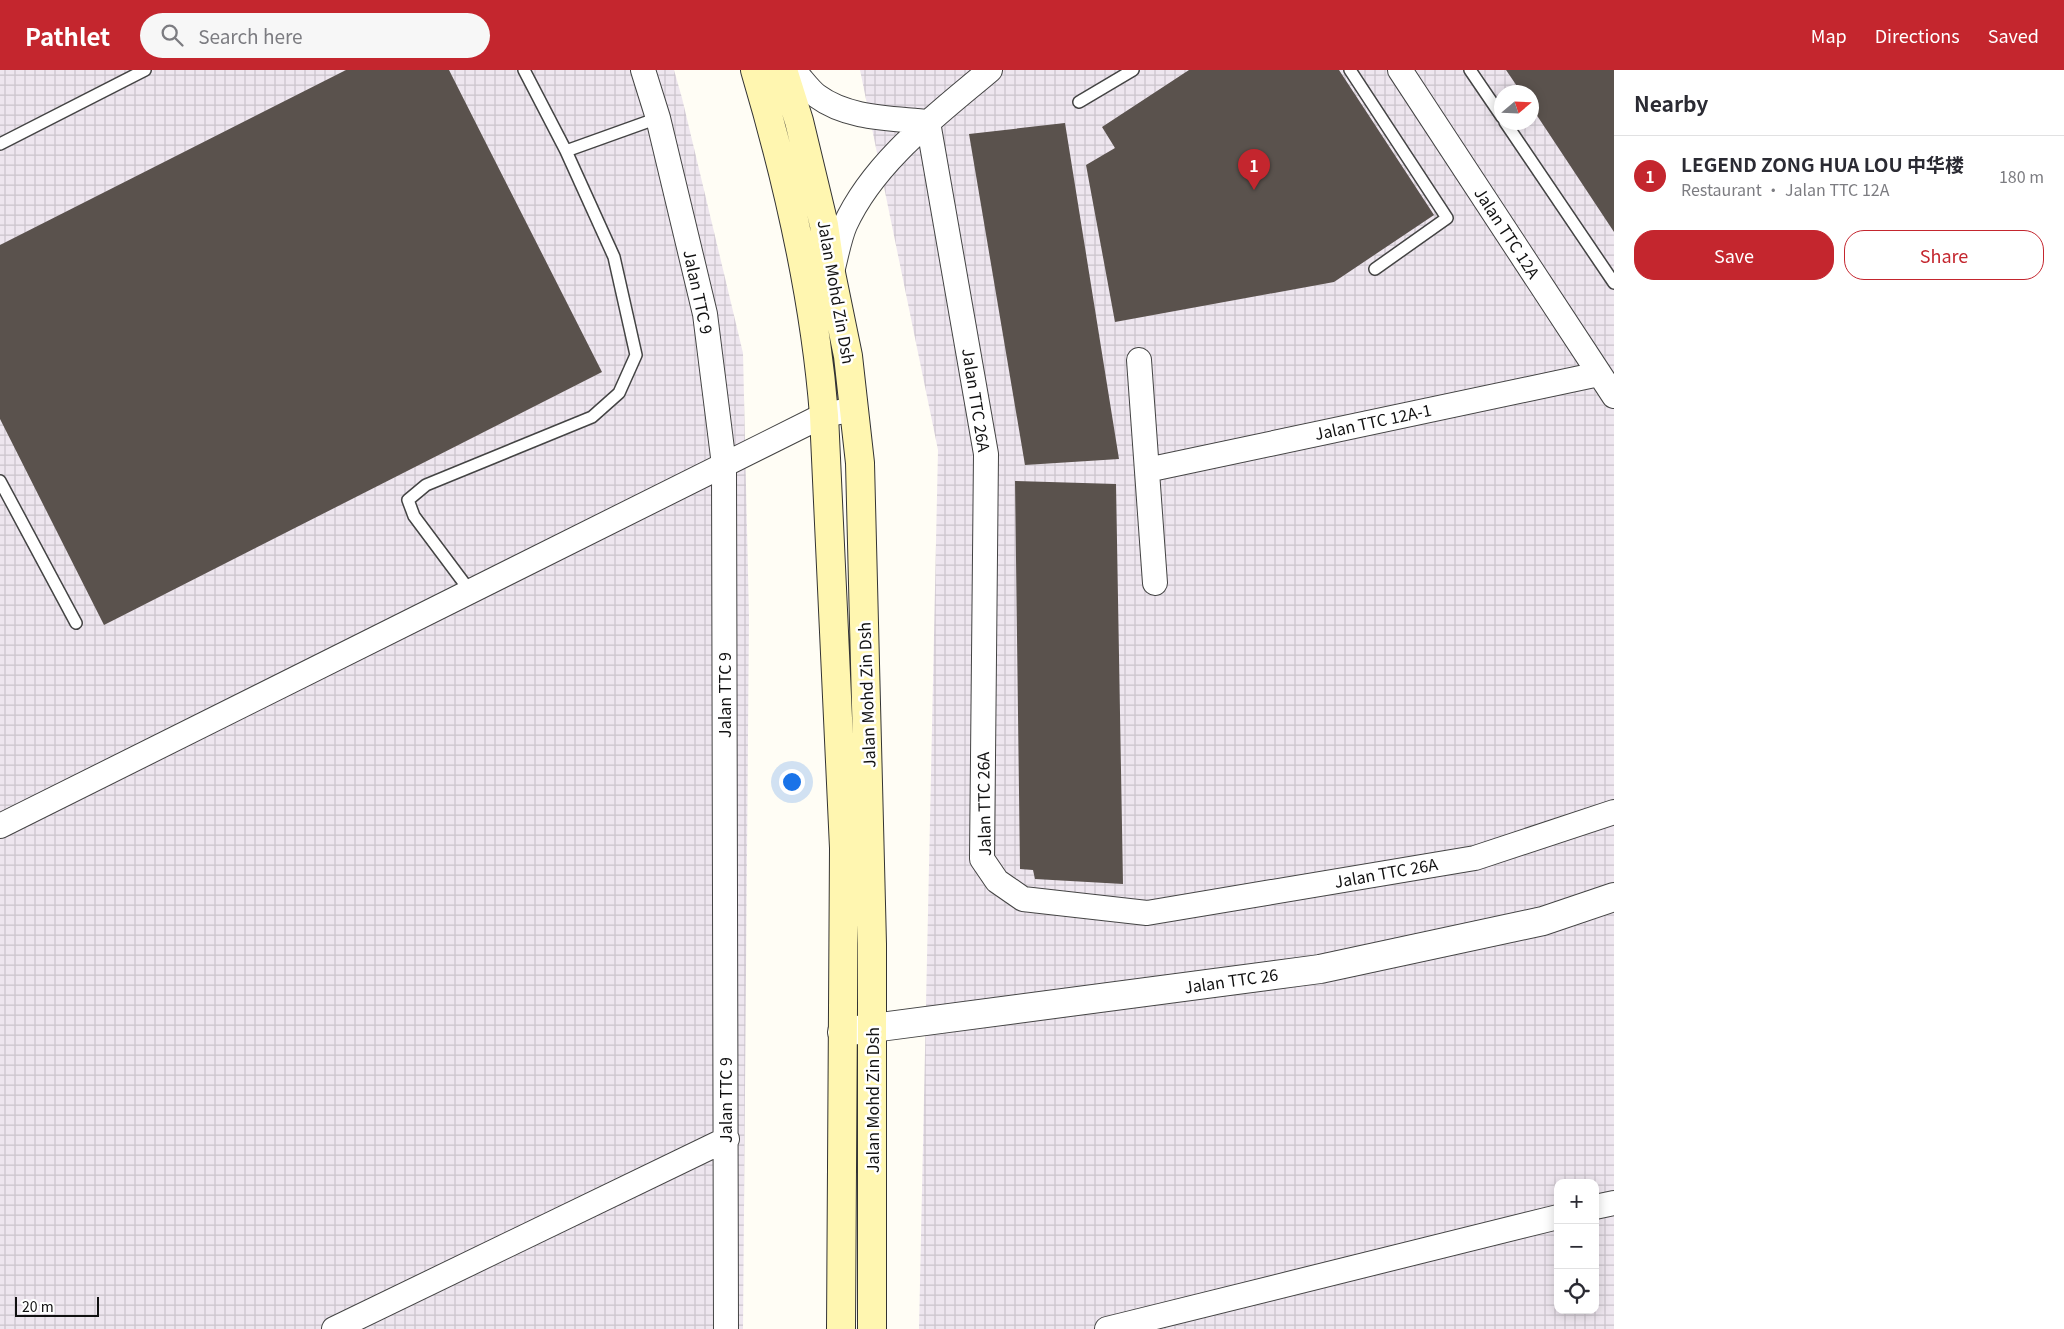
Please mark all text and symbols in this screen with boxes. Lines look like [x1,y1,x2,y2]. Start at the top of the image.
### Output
search box [140,13,490,58]
text: Pathlet [25,18,110,53]
icon: search [158,21,186,49]
text: Search here [198,22,303,49]
text: Map [1811,22,1847,48]
text: Directions [1875,22,1960,48]
text: Saved [1988,22,2039,48]
north arrow [1494,85,1539,130]
text: Nearby [1634,88,1708,118]
pin: 1 [1238,149,1270,190]
text: LEGEND ZONG HUA LOU 中华楼 [1681,150,1964,177]
text: 1 [1645,164,1655,188]
text: 180 m [1999,164,2044,188]
text: Restaurant · Jalan TTC 12A [1681,177,1889,201]
street label: Jalan TTC 12A [1469,182,1546,283]
street label: Jalan Mohd Zin Dsh [812,218,861,366]
button: Save [1634,230,1834,280]
button: Share [1844,230,2044,280]
street label: Jalan TTC 9 [678,247,720,336]
street label: Jalan TTC 26A [957,346,997,454]
street label: Jalan TTC 12A-1 [1312,397,1433,445]
street label: Jalan Mohd Zin Dsh [851,622,881,768]
street label: Jalan TTC 9 [712,652,736,738]
street label: Jalan TTC 26A [970,751,996,856]
your location [779,769,805,795]
street label: Jalan TTC 26A [1332,851,1440,893]
street label: Jalan TTC 26 [1182,962,1280,998]
street label: Jalan Mohd Zin Dsh [860,1027,884,1173]
street label: Jalan TTC 9 [713,1057,737,1143]
map controls [1554,1179,1599,1314]
button: + [1554,1179,1599,1224]
button: − [1554,1224,1599,1269]
button: locate [1554,1269,1599,1314]
scale bar [15,1294,99,1317]
text: 20 m [22,1296,54,1316]

